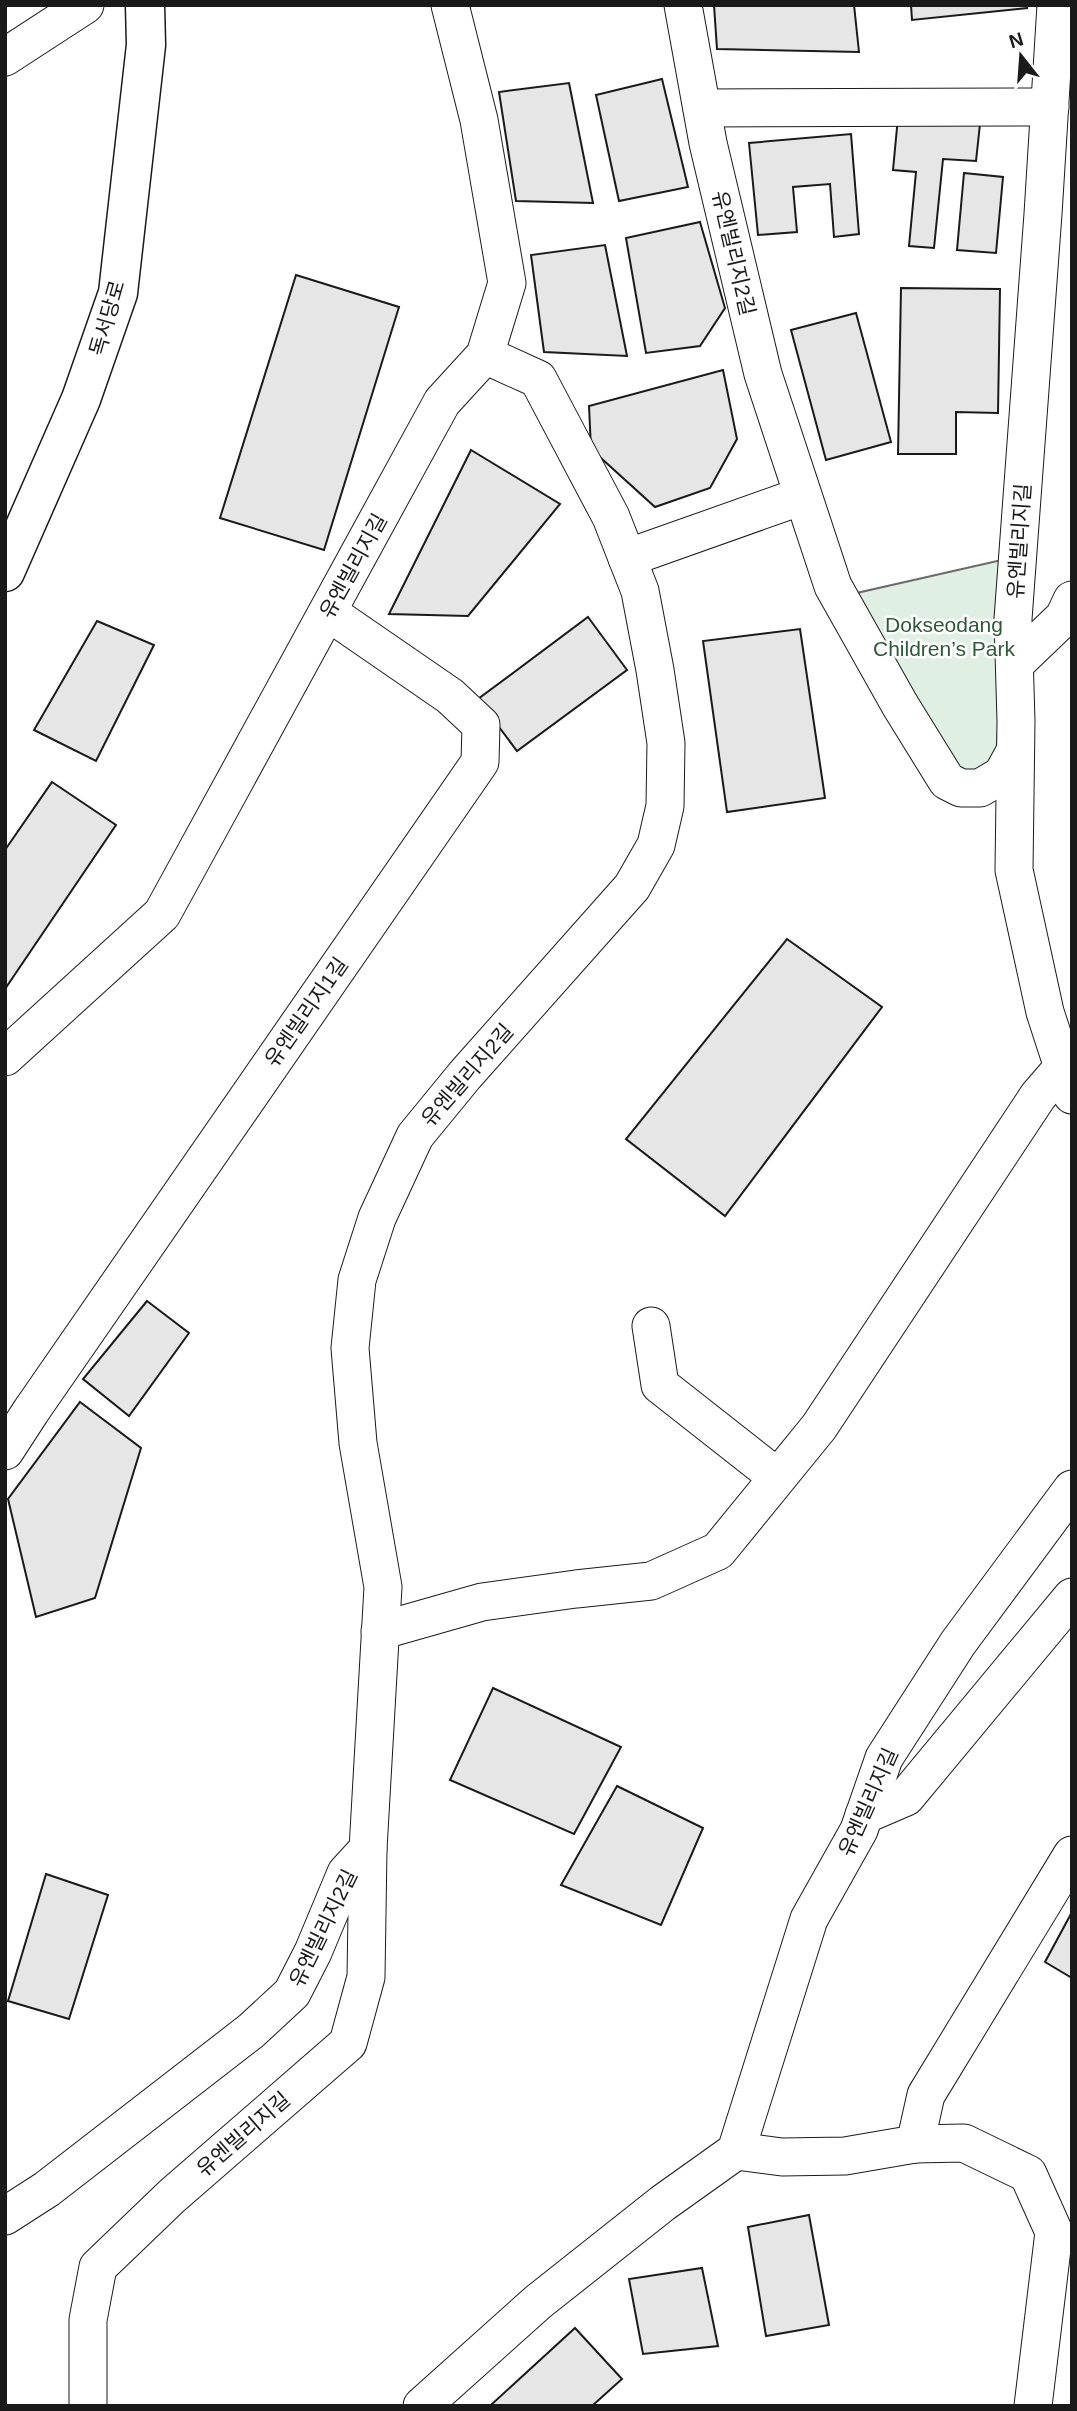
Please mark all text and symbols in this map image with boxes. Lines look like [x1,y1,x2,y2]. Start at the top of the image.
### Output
north arrow [986,21,1056,91]
text: N [1007,28,1026,52]
street label: 유엔빌리지2길 [708,188,760,318]
street label: 독서당로 [85,278,129,358]
street label: 유엔빌리지길 [1003,482,1035,600]
street label: 유엔빌리지길 [315,510,391,622]
park label: Dokseodang Children’s Park [873,613,1015,660]
street label: 유엔빌리지1길 [260,953,352,1071]
street label: 유엔빌리지2길 [416,1019,518,1131]
street label: 유엔빌리지길 [834,1744,902,1860]
street label: 유엔빌리지2길 [285,1866,361,1990]
street label: 유엔빌리지길 [192,2087,294,2181]

